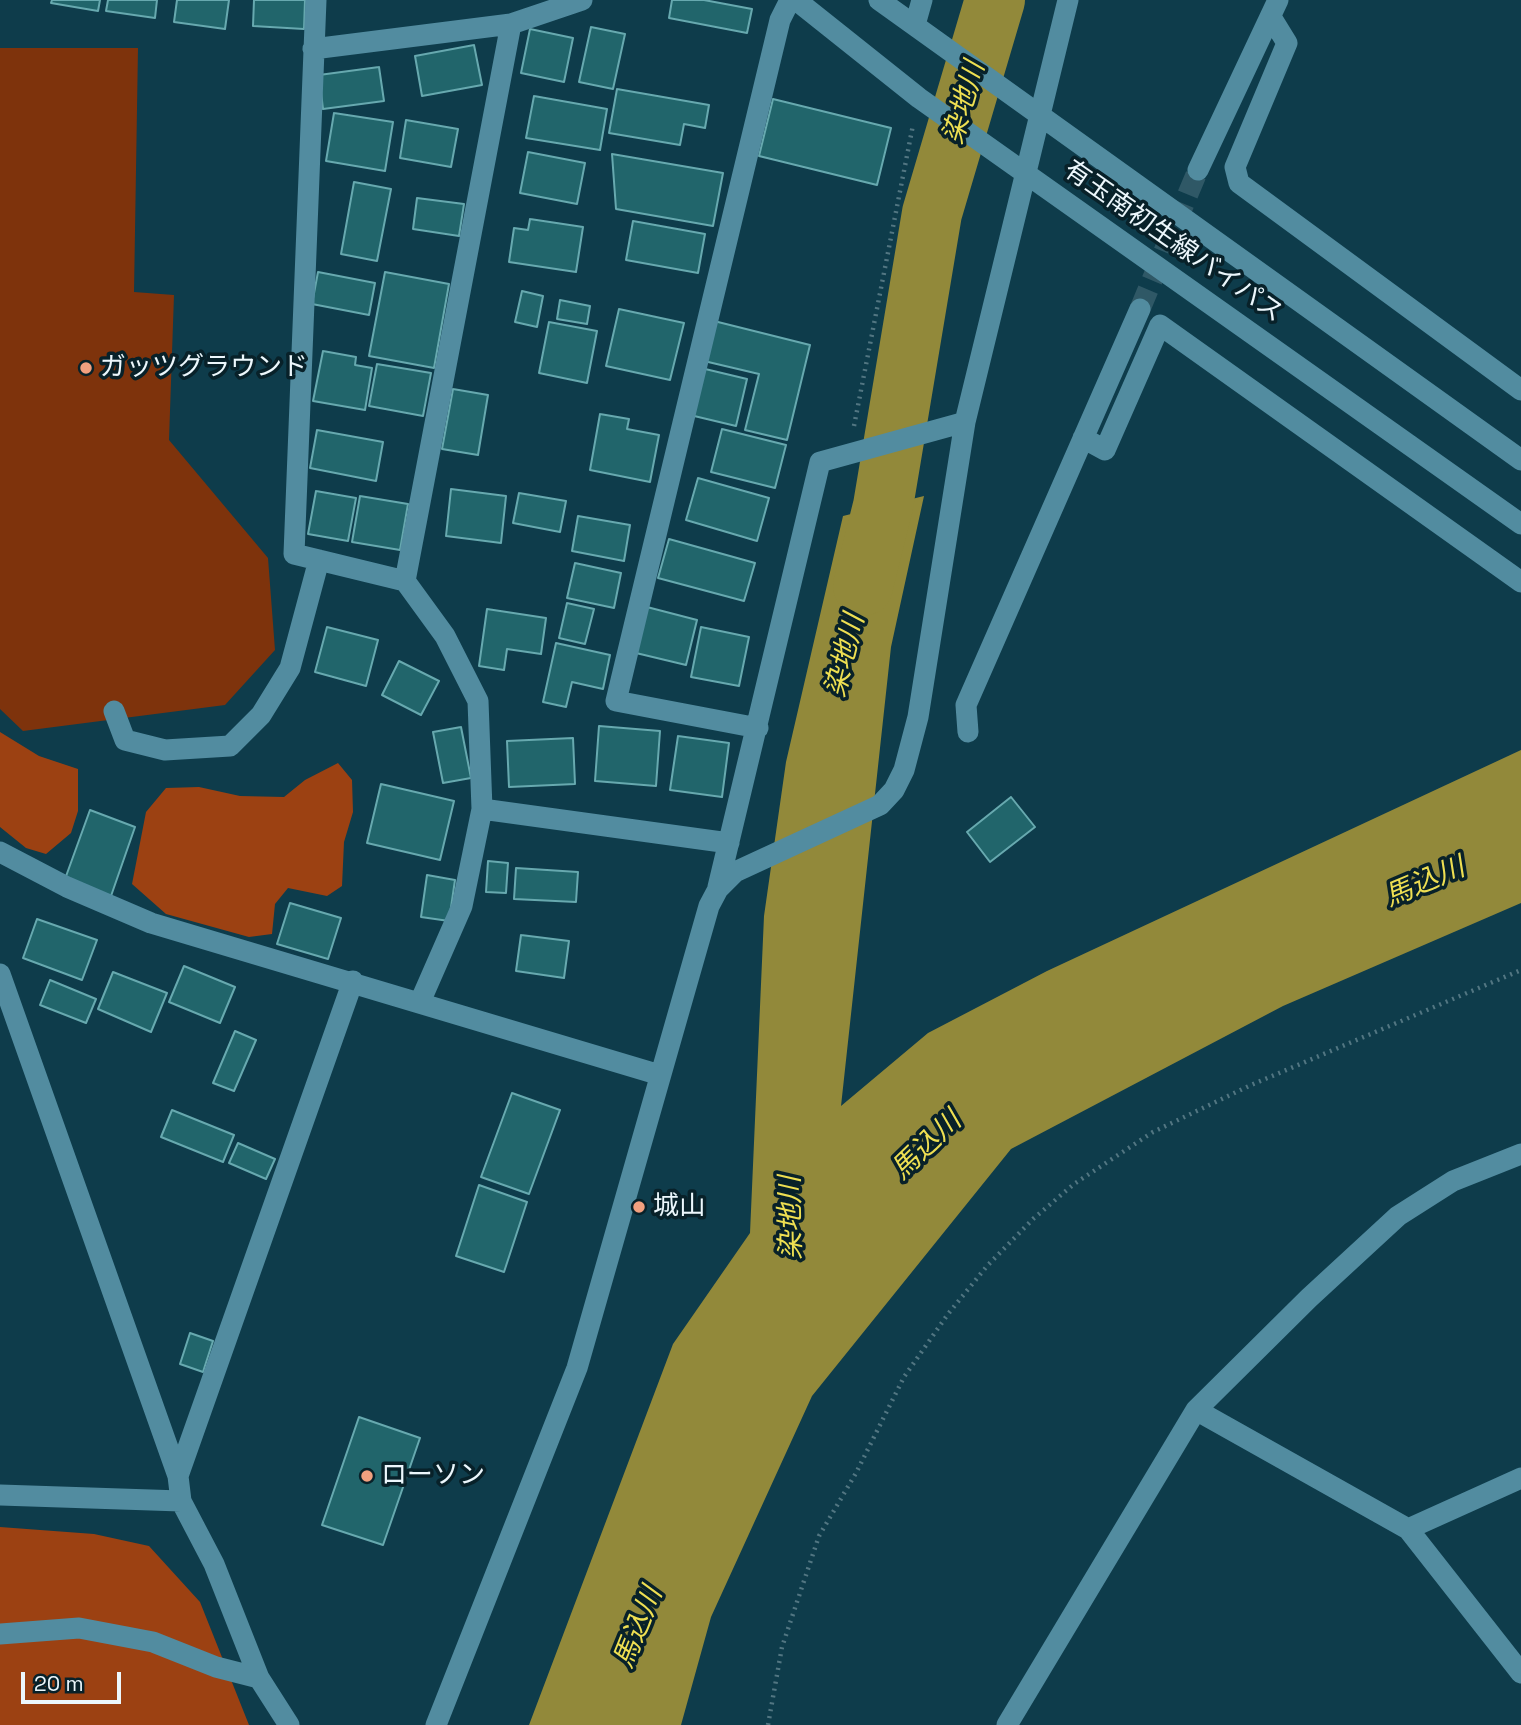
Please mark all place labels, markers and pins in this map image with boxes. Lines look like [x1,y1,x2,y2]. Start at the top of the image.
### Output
place label: ガッツグラウンド [100,352,308,384]
marker: ガッツグラウンド [78,360,94,376]
place label: 城山 [653,1191,705,1223]
marker: 城山 [631,1199,647,1215]
place label: ローソン [381,1460,485,1492]
marker: ローソン [359,1468,375,1484]

